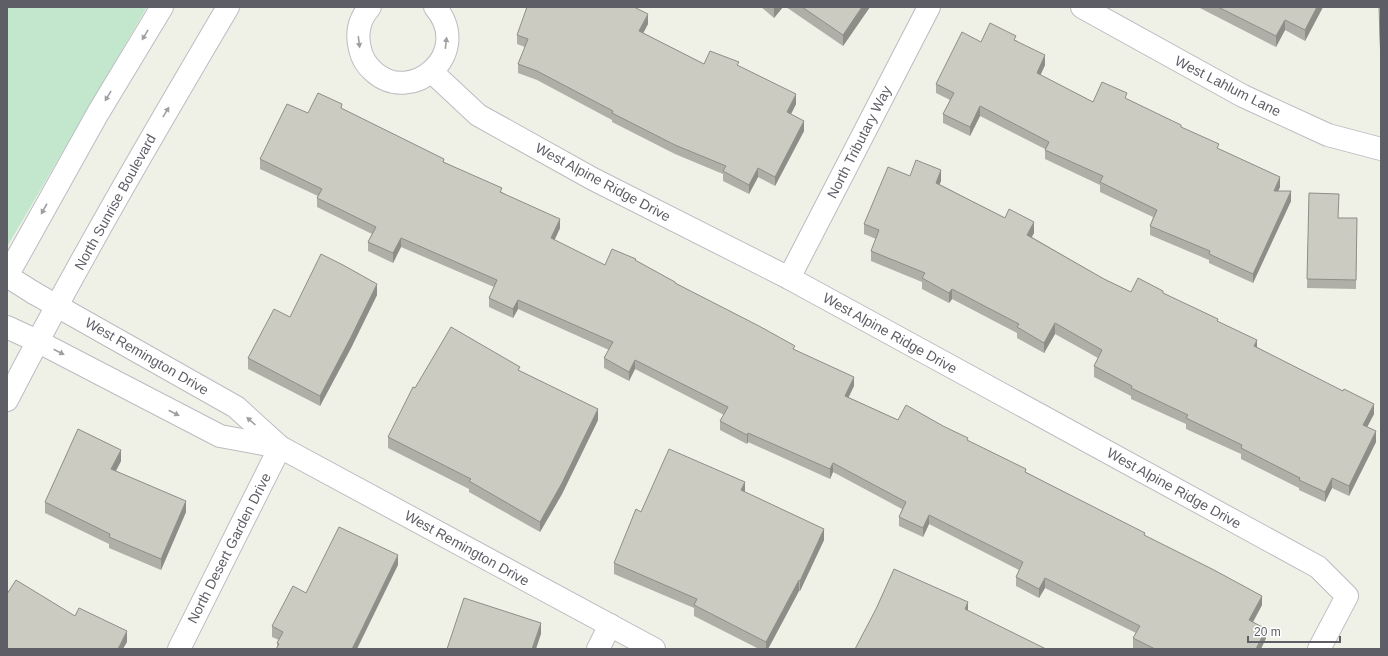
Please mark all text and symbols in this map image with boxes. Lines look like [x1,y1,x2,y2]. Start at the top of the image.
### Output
one-way arrow [142,29,149,41]
one-way arrow [356,36,362,48]
one-way arrow [443,37,449,50]
street label: West Lahlum Lane [1172,52,1284,120]
street label: North Tributary Way [824,83,894,201]
one-way arrow [105,90,112,102]
one-way arrow [162,106,169,118]
street label: North Sunrise Boulevard [71,131,159,273]
street label: West Alpine Ridge Drive [533,140,673,225]
one-way arrow [41,203,48,215]
street label: West Alpine Ridge Drive [820,289,960,377]
street label: West Remington Drive [82,314,212,398]
one-way arrow [53,349,65,355]
one-way arrow [168,410,180,416]
one-way arrow [246,416,256,426]
street label: West Alpine Ridge Drive [1104,444,1244,532]
street label: North Desert Garden Drive [184,470,274,626]
street label: West Remington Drive [402,507,532,589]
scale bar [1248,618,1340,644]
text: 20 m [1254,625,1281,639]

